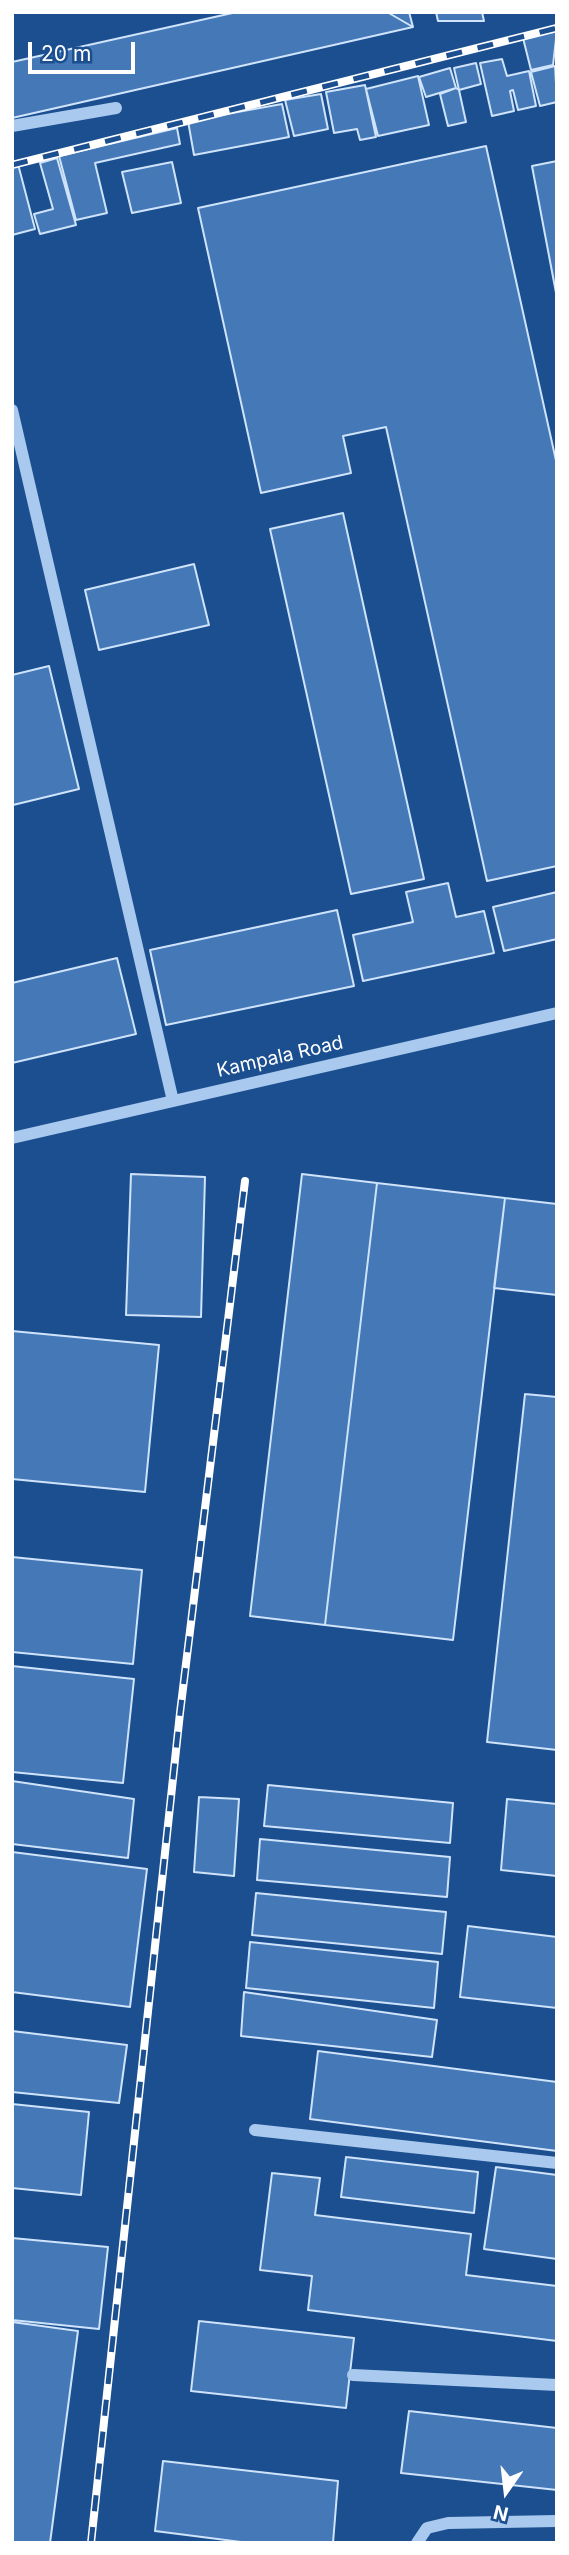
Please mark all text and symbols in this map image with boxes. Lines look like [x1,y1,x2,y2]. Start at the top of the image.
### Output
scale bar [32,28,138,72]
text: 20 m [41,41,91,66]
street label: Kampala Road [215,1031,345,1083]
north arrow [471,2457,541,2527]
text: N [491,2500,511,2526]

